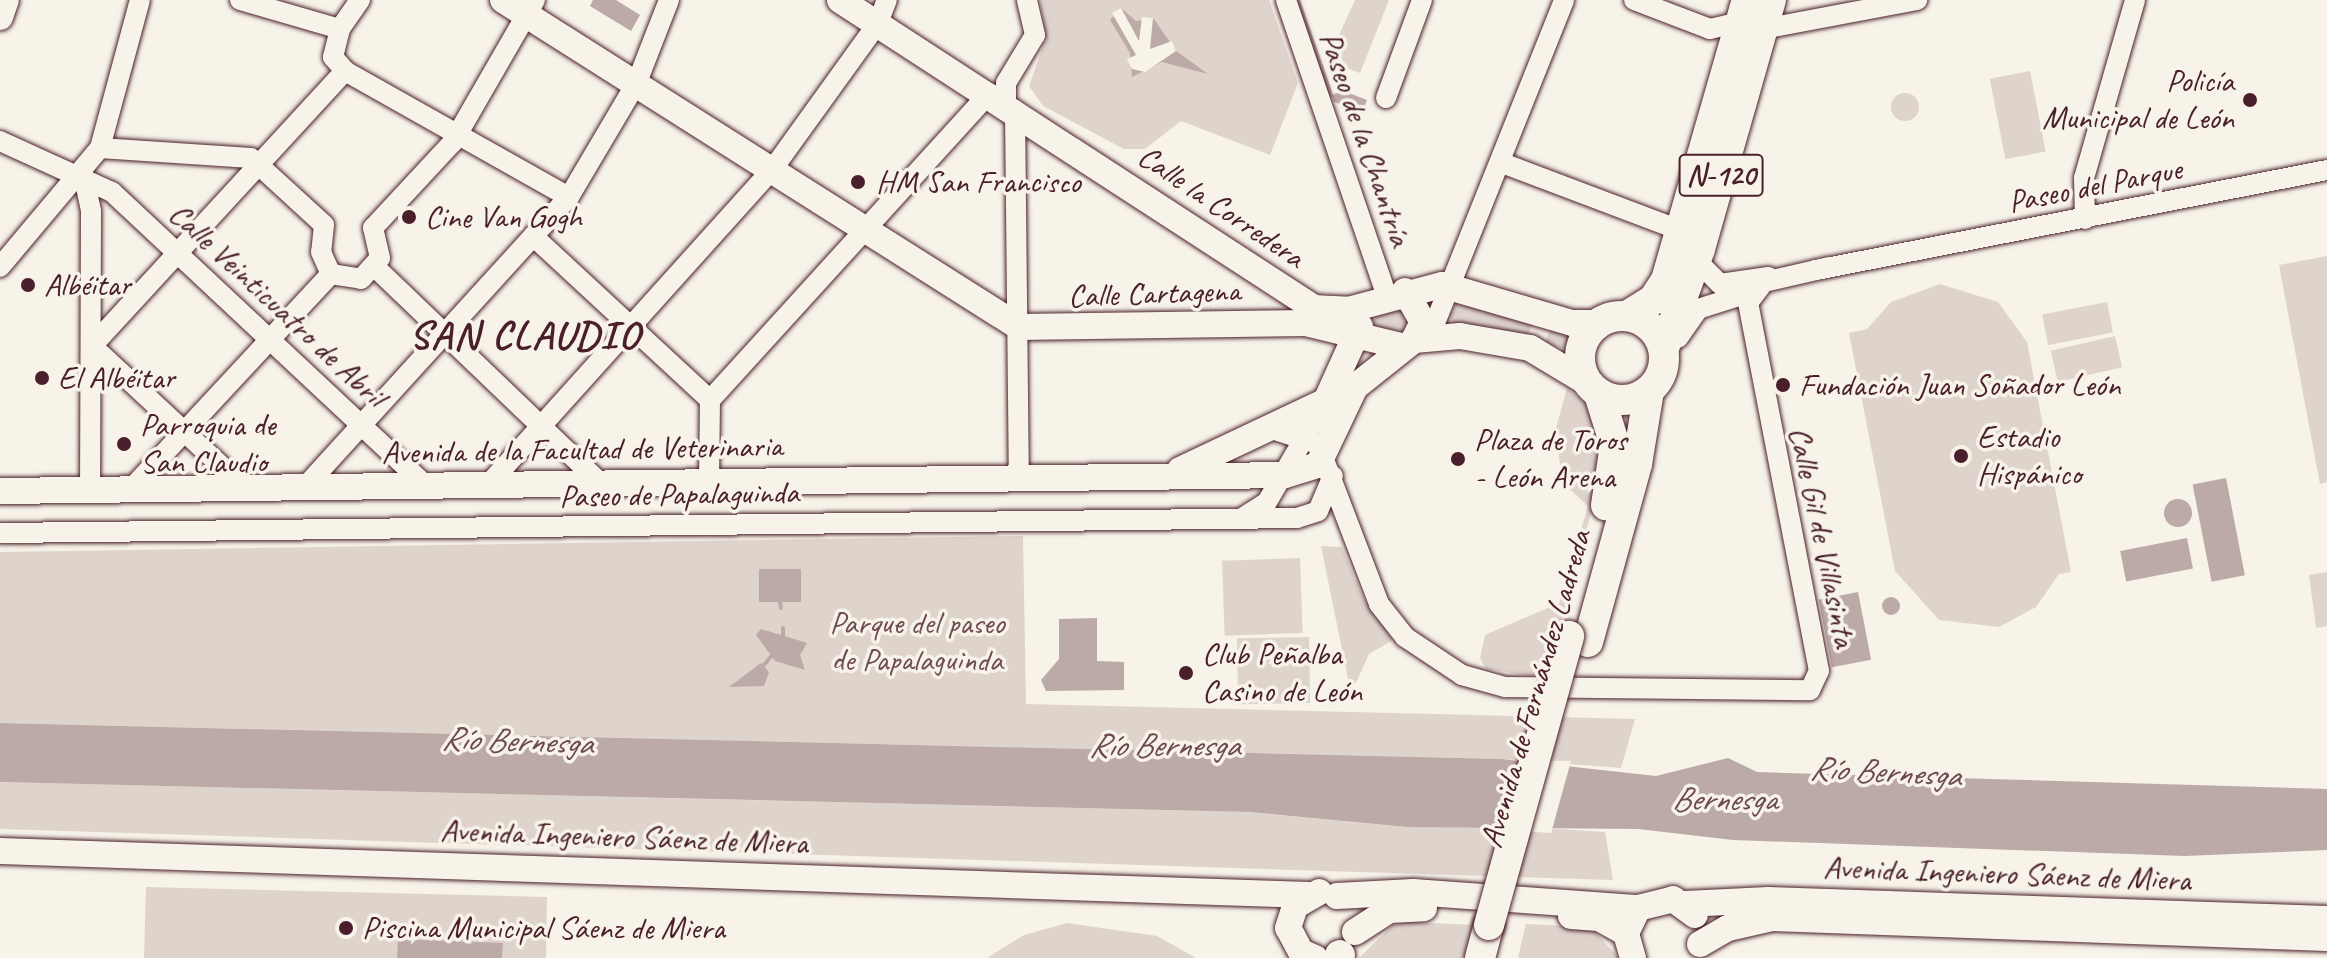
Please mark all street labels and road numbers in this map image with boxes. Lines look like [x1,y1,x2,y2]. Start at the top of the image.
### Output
street label: Paseo de la Chantría [1310,26,1420,252]
street label: Calle la Corredera [1130,137,1312,277]
road number: N-120 [1677,149,1765,201]
street label: Paseo del Parque [2004,150,2186,222]
street label: Calle Veinticuatro de Abril [161,195,393,415]
street label: Calle Cartagena [1067,272,1241,316]
street label: Calle Gil de Villasinta [1780,423,1864,651]
street label: Avenida de la Facultad de Veterinaria [381,427,783,473]
street label: Paseo de Papalaguinda [559,474,799,516]
street label: Avenida de Fernández Ladreda [1472,526,1600,852]
street label: Avenida Ingeniero Sáenz de Miera [439,811,809,863]
street label: Avenida Ingeniero Sáenz de Miera [1822,848,2192,900]

